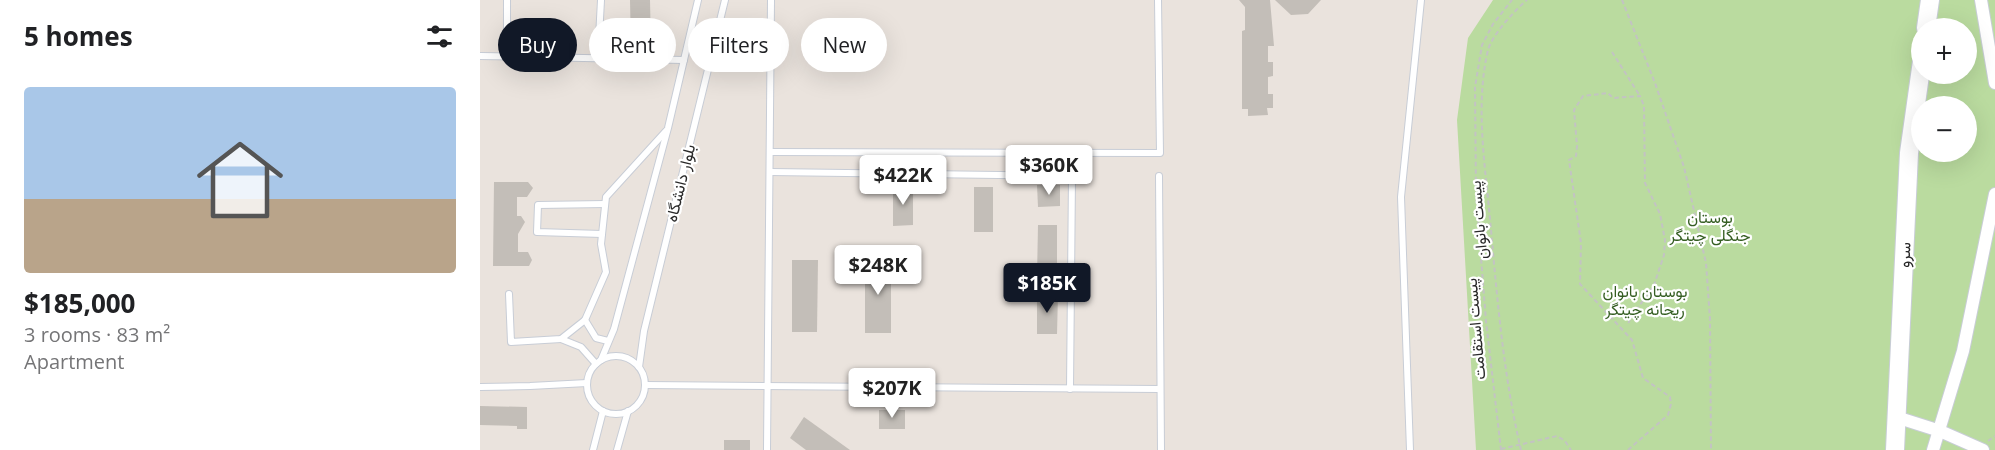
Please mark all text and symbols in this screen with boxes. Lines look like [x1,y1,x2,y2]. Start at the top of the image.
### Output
text: 5 homes [24,18,133,54]
chip: Buy [498,18,577,72]
chip: Rent [589,18,676,72]
chip: Filters [688,18,789,72]
chip: New [801,18,887,72]
map controls [1911,18,1977,162]
button: + [1911,18,1977,84]
icon: filters [423,20,456,53]
button: − [1911,96,1977,162]
icon: home [186,126,294,234]
street label: بلوار دانشگاه [660,142,700,224]
pin: $360K [1007,145,1091,196]
text: $360K [1019,151,1079,178]
pin: $422K [861,155,945,206]
text: $422K [873,161,933,188]
street label: پیست بانوان [1464,180,1493,260]
park label: بوستان جنگلی چیتگر [1669,206,1751,247]
street label: سرو [1892,242,1916,268]
pin: $248K [836,245,920,296]
text: $248K [848,251,908,278]
pin: $185K [1005,263,1089,314]
text: $185K [1017,269,1077,296]
street label: پیست استقامت [1460,277,1491,381]
park label: بوستان بانوان ریحانه چیتگر [1603,280,1687,321]
text: $185,000 [24,285,135,321]
text: 3 rooms · 83 m² [24,321,170,348]
text: Apartment [24,348,124,375]
pin: $207K [850,368,934,419]
text: $207K [862,374,922,401]

